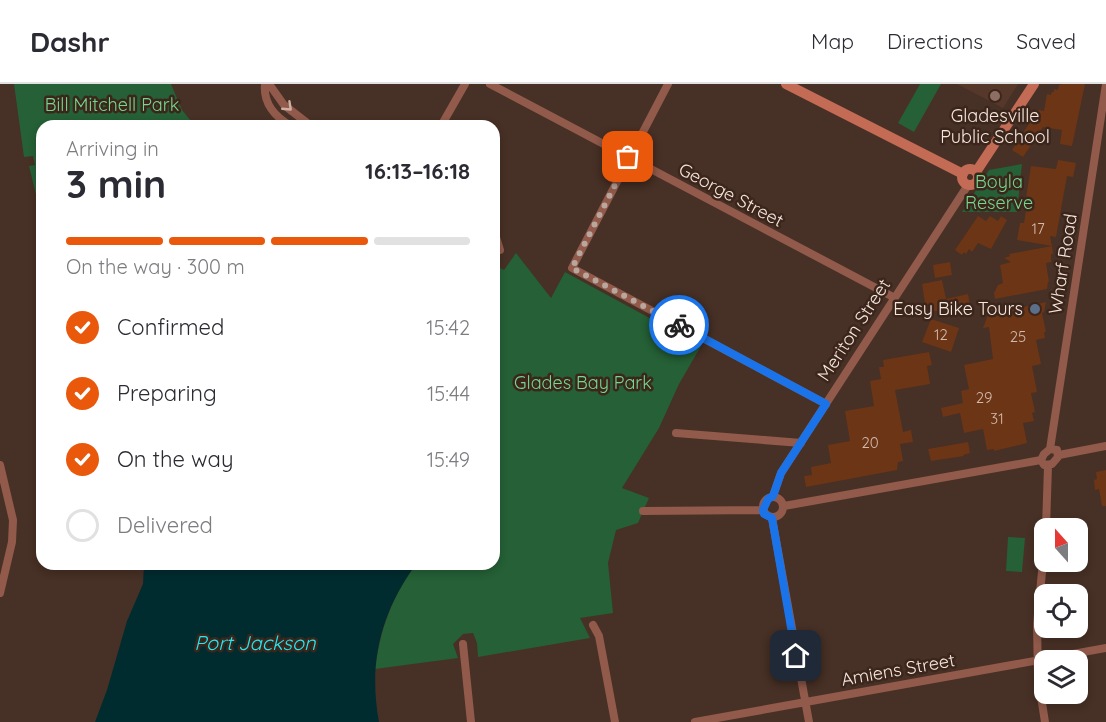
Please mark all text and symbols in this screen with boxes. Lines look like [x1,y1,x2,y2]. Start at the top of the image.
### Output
text: Dashr [30,24,110,59]
text: Map [811,28,854,54]
text: Directions [887,28,983,54]
text: Saved [1016,28,1076,54]
marker: Gladesville Public School [988,89,1002,103]
park label: Bill Mitchell Park [45,93,179,116]
one-way arrow [281,100,291,111]
place label: Gladesville Public School [940,104,1050,148]
pin [602,131,653,182]
text: Arriving in [66,136,159,161]
icon: bag [611,140,644,173]
text: 16:13–16:18 [365,157,470,185]
street label: George Street [675,157,788,232]
text: 3 min [66,159,166,208]
park label: Boyla Reserve [965,170,1033,214]
street label: Wharf Road [1043,212,1082,316]
house number: 17 [1031,219,1045,238]
text: On the way · 300 m [66,254,245,279]
street label: Meriton Street [812,274,895,385]
courier [649,295,709,355]
place label: Easy Bike Tours [893,297,1023,320]
marker: Easy Bike Tours [1028,302,1042,316]
icon: bike [663,309,696,342]
icon: check [66,311,99,344]
text: Confirmed [117,313,224,341]
text: 15:42 [426,315,470,340]
house number: 12 [934,325,948,344]
house number: 25 [1010,327,1026,346]
park label: Glades Bay Park [514,371,652,394]
icon: check [66,377,99,410]
text: Preparing [117,379,217,407]
text: 15:44 [427,381,470,406]
house number: 29 [976,388,992,407]
house number: 31 [990,409,1004,428]
house number: 20 [861,433,879,452]
icon: check [66,443,99,476]
text: On the way [117,445,233,473]
text: 15:49 [427,447,470,472]
text: Delivered [117,511,213,539]
north arrow [1034,518,1088,572]
map controls [1034,518,1088,704]
button: locate [1034,584,1088,638]
water label: Port Jackson [194,630,316,655]
pin [770,630,821,681]
icon: home [779,639,812,672]
street label: Amiens Street [839,648,957,691]
button: layers [1034,650,1088,704]

